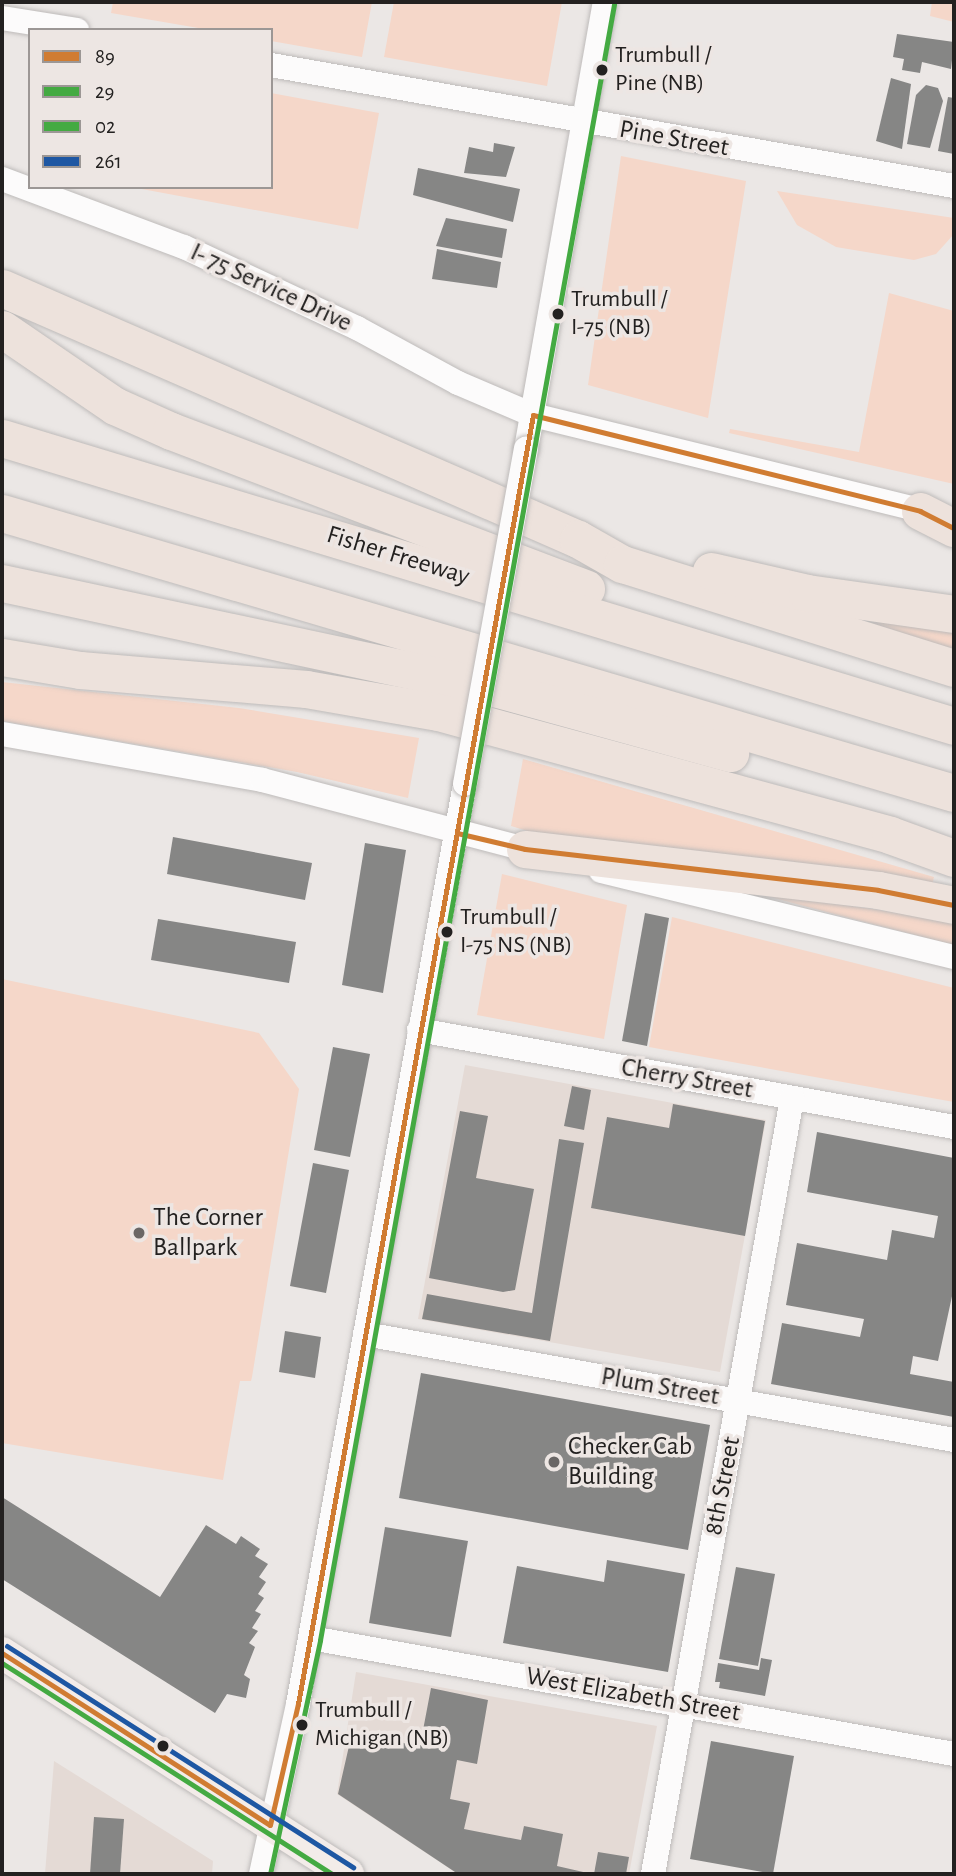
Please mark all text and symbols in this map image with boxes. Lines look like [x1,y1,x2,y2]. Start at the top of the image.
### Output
legend [28,28,273,189]
place label: Trumbull / Pine (NB) [615,42,711,98]
text: 89 [95,46,115,67]
marker: Trumbull / Pine (NB) [595,63,609,77]
text: 29 [95,81,114,102]
street label: Pine Street [617,114,731,164]
text: 02 [95,116,116,137]
text: 261 [95,151,122,172]
street label: I- 75 Service Drive [185,237,357,339]
place label: Trumbull / I-75 (NB) [571,286,667,342]
marker: Trumbull / I-75 (NB) [551,307,565,321]
street label: Fisher Freeway [323,519,473,593]
place label: Trumbull / I-75 NS (NB) [460,904,572,960]
marker: Trumbull / I-75 NS (NB) [440,925,454,939]
street label: Cherry Street [619,1052,755,1106]
place label: The Corner Ballpark [153,1202,263,1264]
marker: The Corner Ballpark [131,1225,147,1241]
street label: Plum Street [599,1361,721,1413]
place label: Checker Cab Building [568,1431,692,1492]
street label: 8th Street [698,1434,748,1538]
marker: Checker Cab Building [546,1454,562,1470]
street label: West Elizabeth Street [524,1661,742,1729]
place label: Trumbull / Michigan (NB) [315,1697,449,1753]
marker: Trumbull / Michigan (NB) [295,1718,309,1732]
unlabelled marker [156,1739,170,1753]

